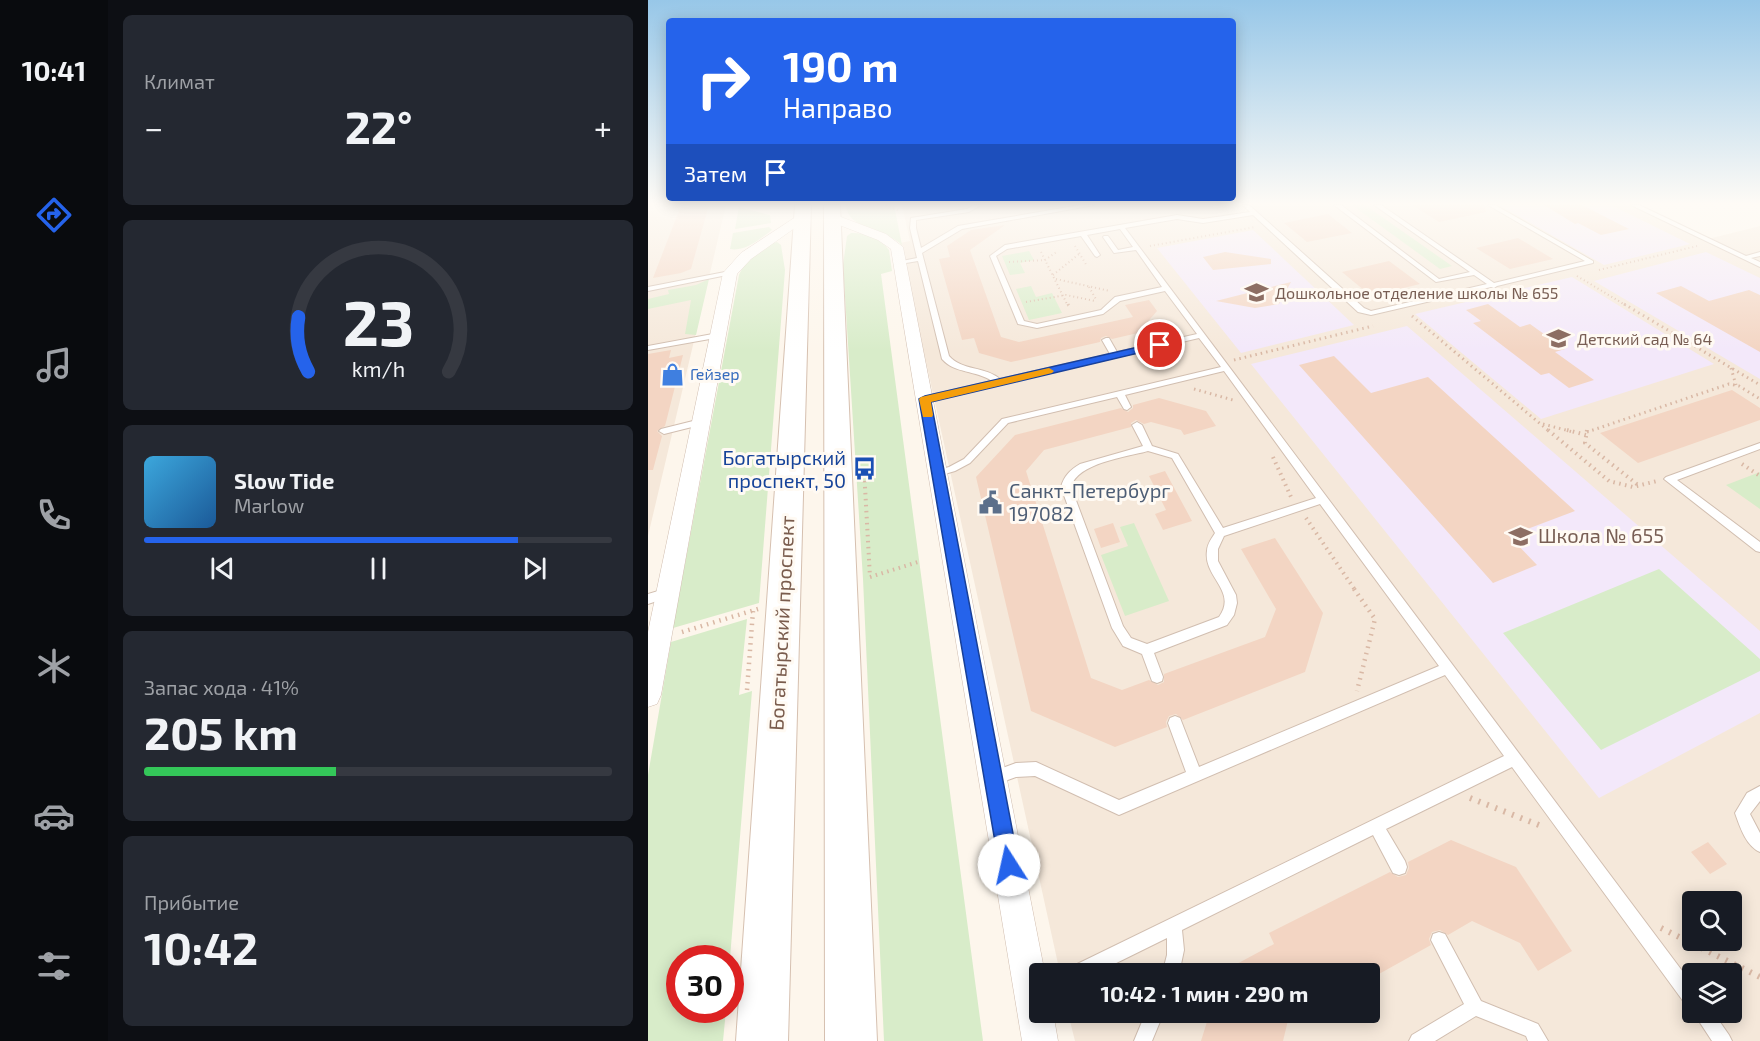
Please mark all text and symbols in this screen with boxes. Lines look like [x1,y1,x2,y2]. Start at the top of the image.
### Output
text: 190 m [783,40,899,90]
icon: right [684,42,762,120]
text: 10:41 [22,54,86,86]
text: Климат [144,69,215,93]
text: Направо [783,91,892,123]
text: 22° [345,99,412,153]
text: − [144,107,163,147]
text: + [594,107,612,147]
icon: arrive [759,156,792,189]
text: Затем [684,160,747,186]
icon: directions [33,194,75,236]
school or university icon: Дошкольное отделение школы № 655 [1244,280,1270,306]
place label: Дошкольное отделение школы № 655 [1275,283,1558,302]
text: 23 [342,284,414,359]
pin [1134,319,1185,370]
school or university icon: Детский сад № 64 [1546,326,1572,352]
icon: arrive [1143,328,1176,361]
place label: Детский сад № 64 [1577,329,1712,348]
icon: music [33,344,75,386]
text: km/h [351,357,405,382]
shop icon: Гейзер [659,361,685,387]
place label: Гейзер [690,364,740,383]
place label: Богатырский проспект, 50 [722,445,846,492]
bus stop icon: Богатырский проспект, 50 [851,456,877,482]
text: Slow Tide [234,467,334,493]
place label: Санкт-Петербург 197082 [1009,478,1171,525]
public building icon: Санкт-Петербург 197082 [978,490,1004,516]
text: Marlow [234,493,304,517]
icon: phone [33,494,75,536]
street label: Богатырский проспект [763,515,799,731]
school or university icon: Школа № 655 [1507,523,1533,549]
place label: Школа № 655 [1538,523,1664,547]
icon: previous [206,552,239,585]
icon: pause [362,552,395,585]
icon: next [518,552,551,585]
icon: climate [33,645,75,687]
text: Запас хода · 41% [144,675,299,699]
text: 205 km [144,705,298,759]
icon: car [33,795,75,837]
position arrow [977,833,1041,897]
text: Прибытие [144,890,239,914]
map controls [1682,891,1742,1023]
button: search [1682,891,1742,951]
text: 10:42 [144,920,258,974]
icon: filters [33,945,75,987]
speed limit sign: 30 [666,945,744,1023]
button: layers [1682,963,1742,1023]
text: 10:42 · 1 мин · 290 m [1101,980,1308,1006]

